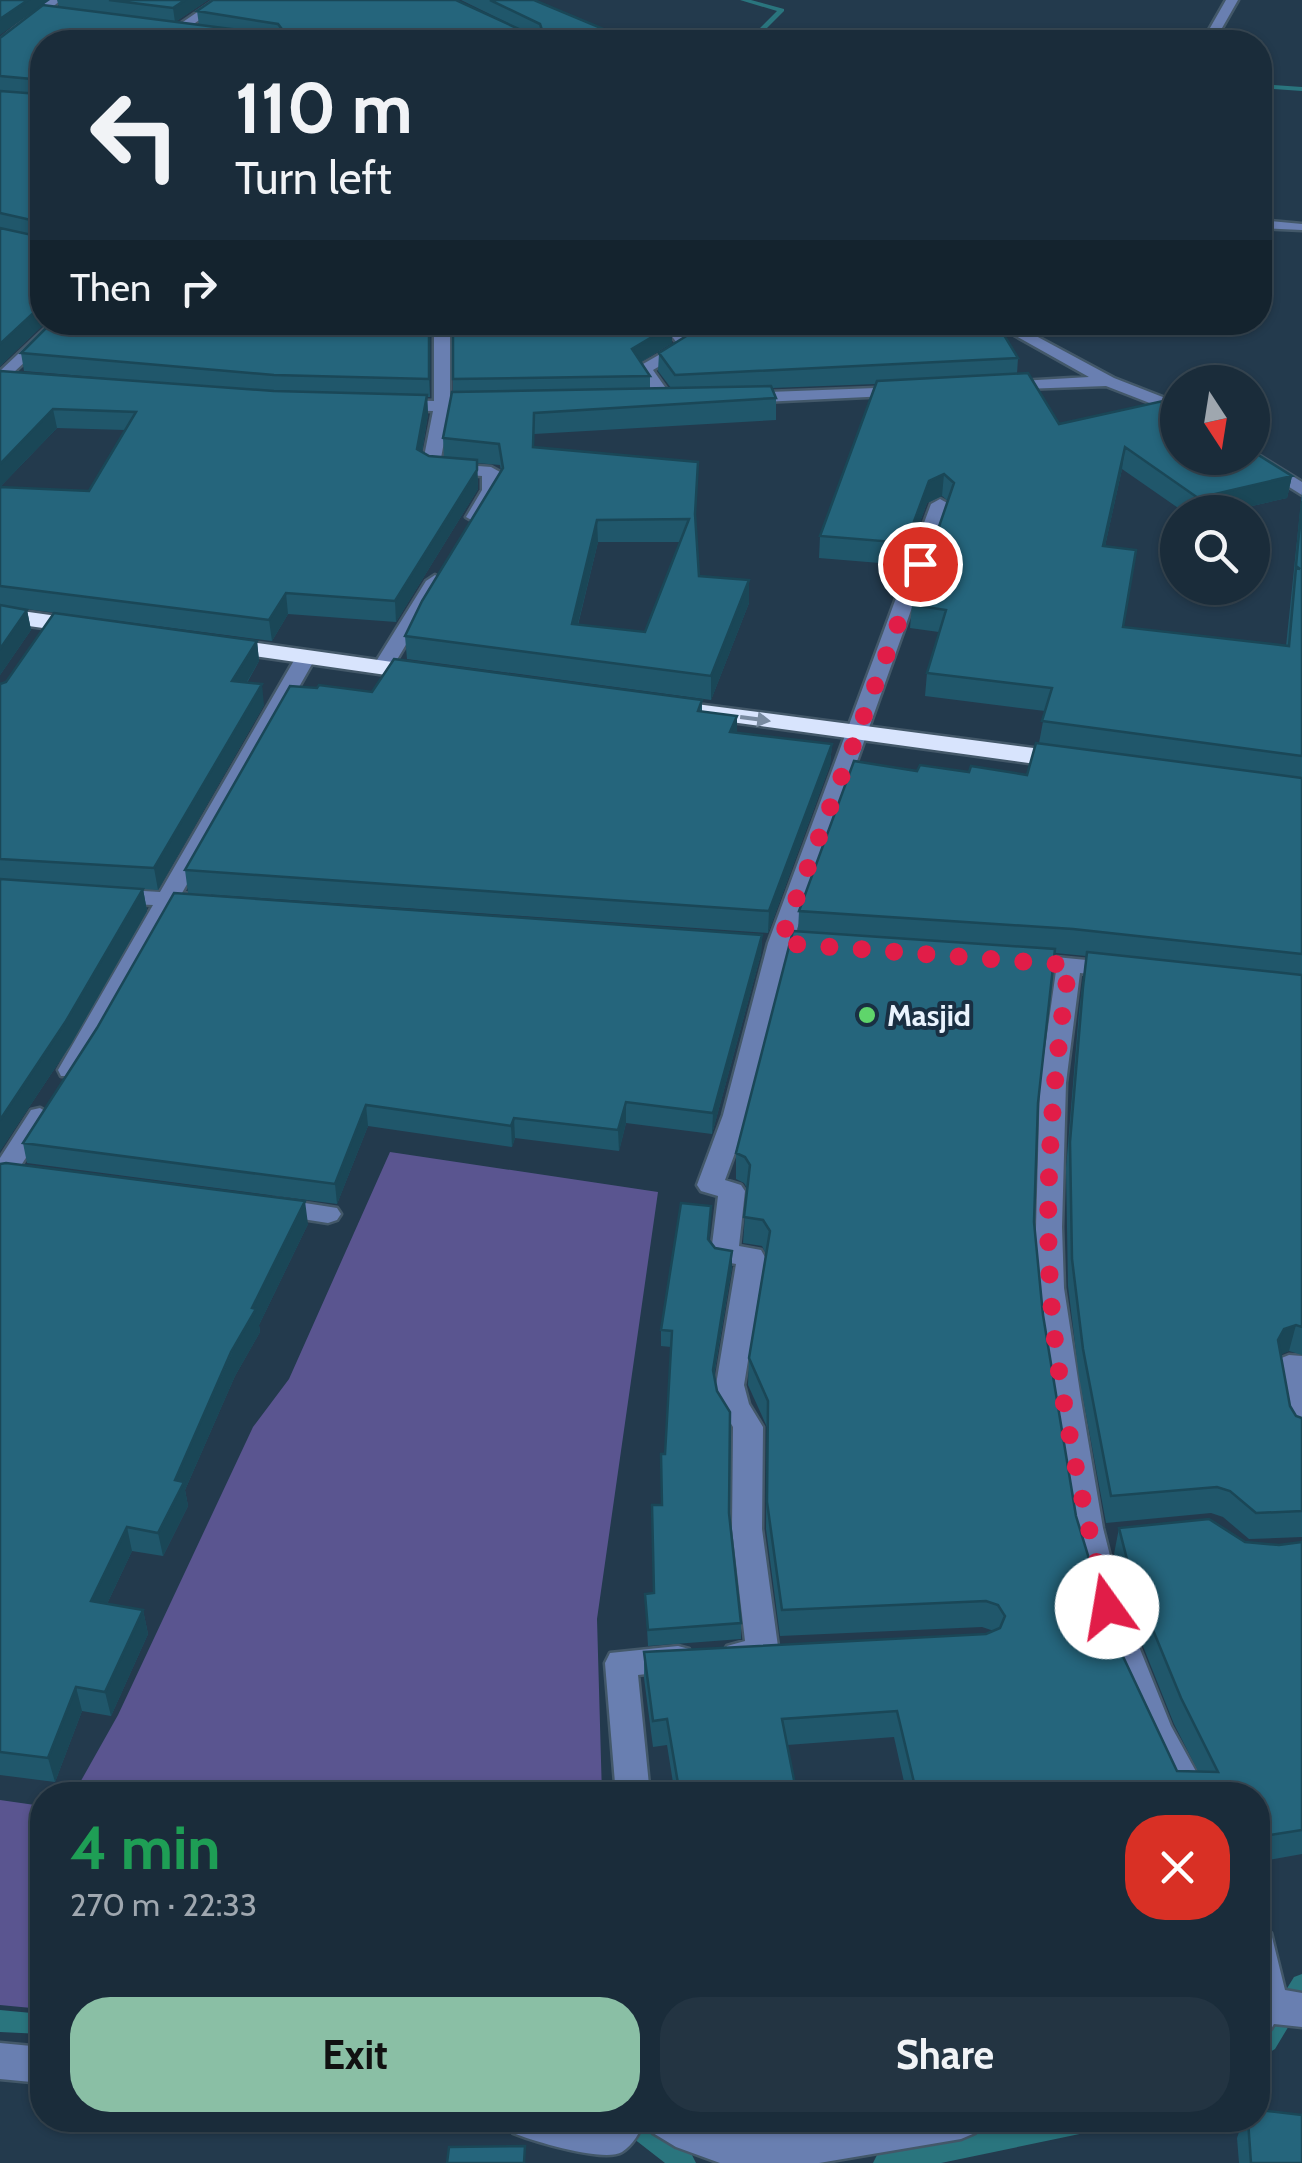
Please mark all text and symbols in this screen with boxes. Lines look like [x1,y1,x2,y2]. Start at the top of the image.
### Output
text: 110 m [235,65,413,151]
icon: left [70,70,200,200]
text: Turn left [235,151,392,205]
icon: right [171,260,226,315]
text: Then [70,264,151,311]
north arrow [1160,365,1270,475]
map controls [1160,365,1270,605]
button: search [1160,495,1270,605]
pin [878,522,963,607]
icon: arrive [893,537,948,592]
one-way arrow [740,712,772,728]
place label: Masjid [887,997,971,1034]
marker: Masjid [856,1004,878,1026]
position arrow [1055,1555,1159,1659]
text: 4 min [70,1811,220,1884]
button: close [1125,1815,1230,1920]
text: 270 m · 22:33 [70,1885,257,1924]
button: Exit [70,1997,640,2112]
button: Share [660,1997,1230,2112]

